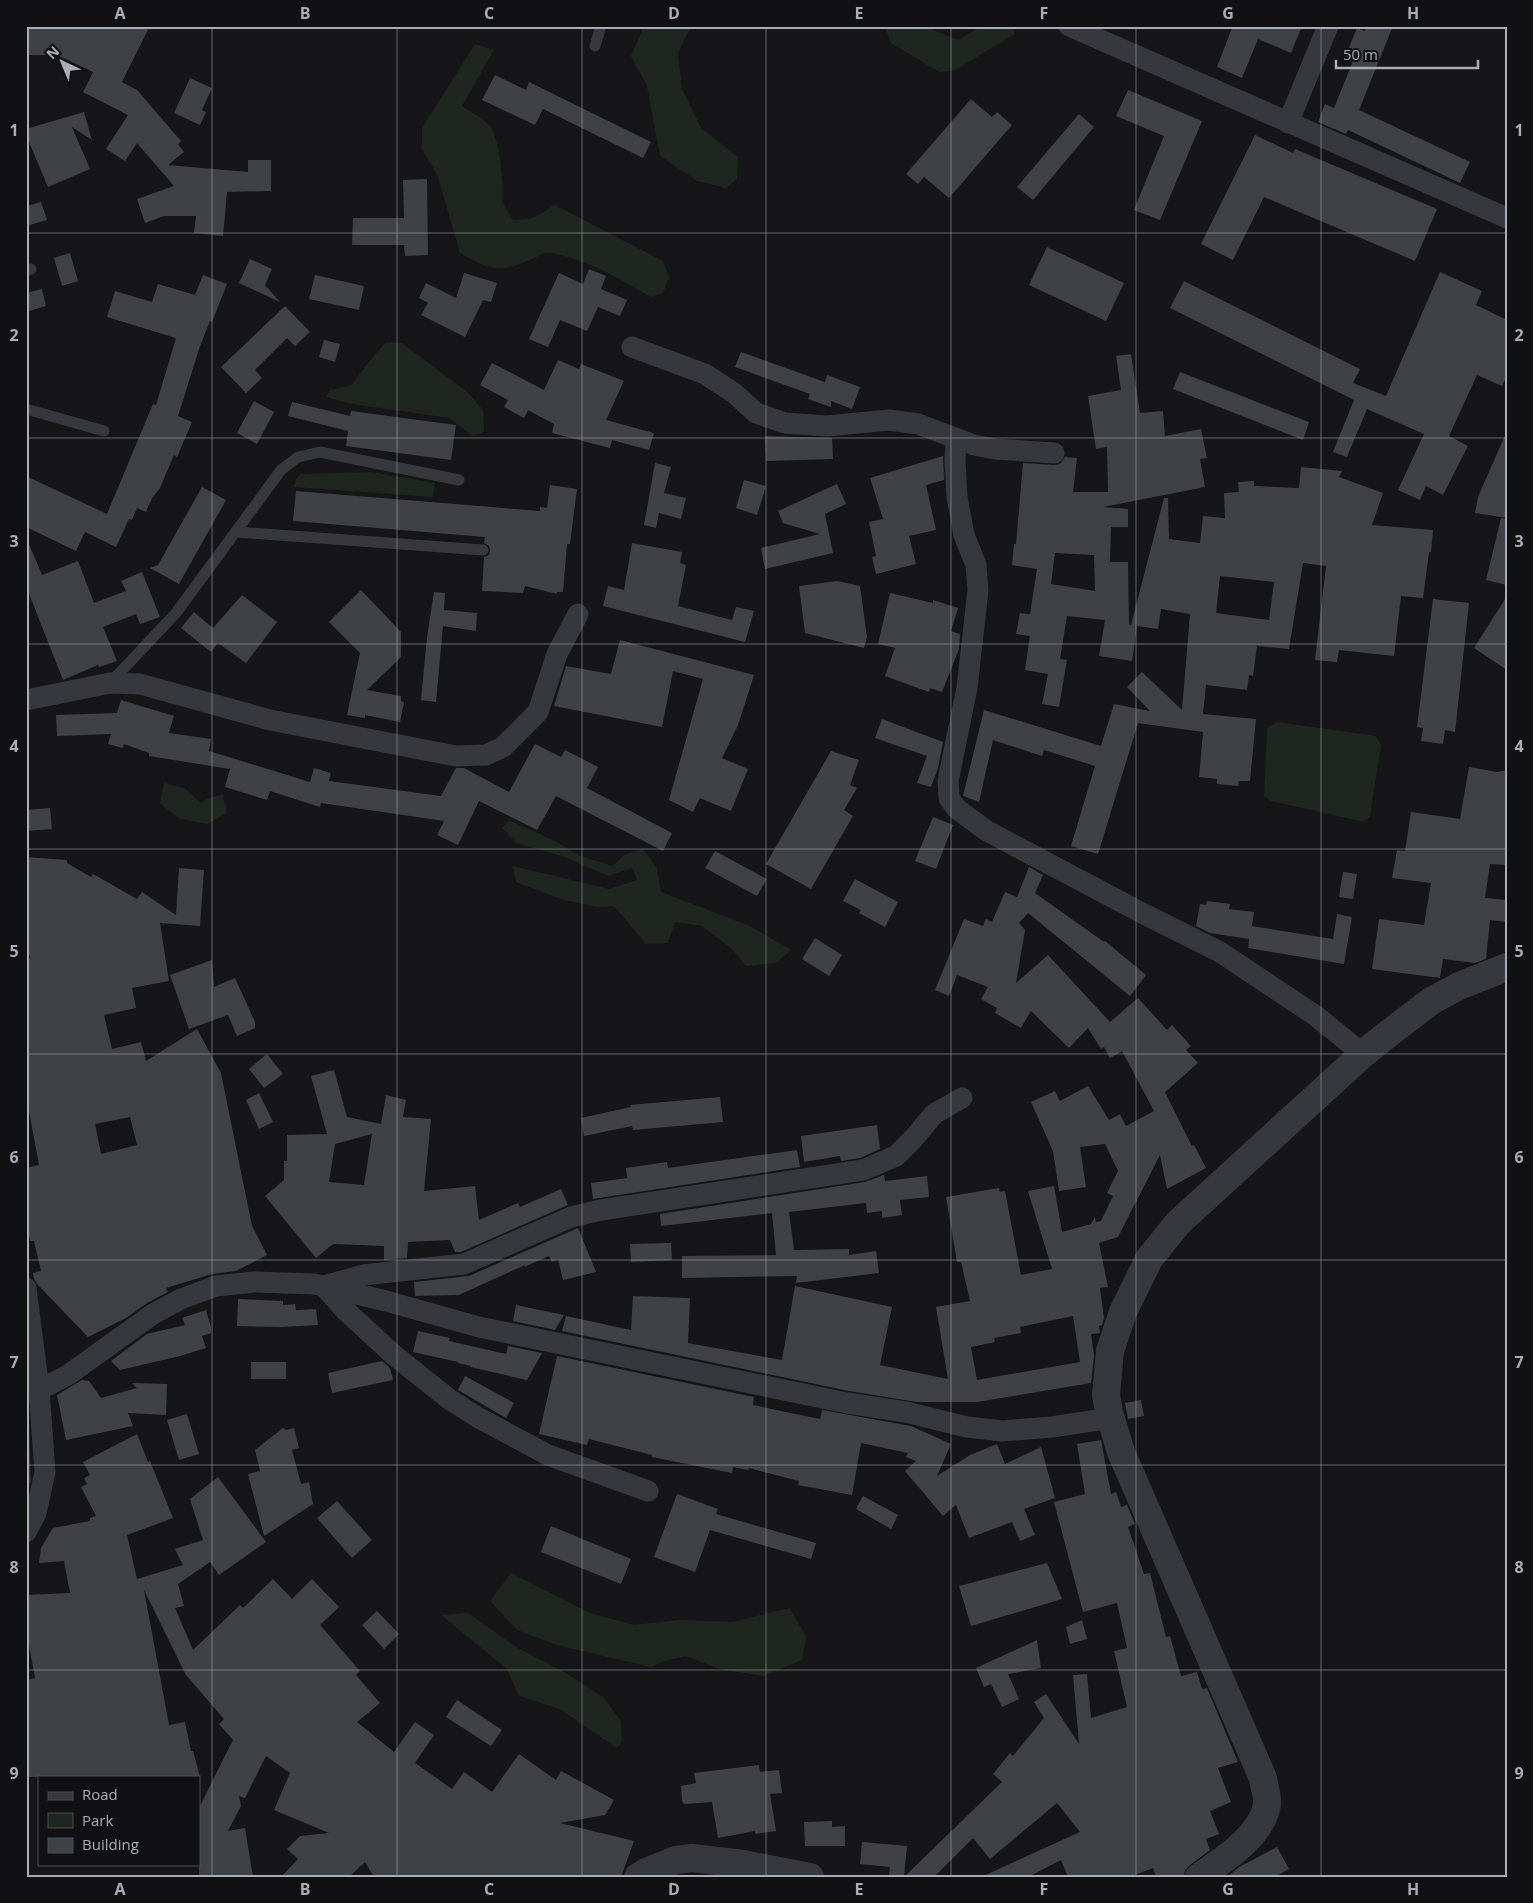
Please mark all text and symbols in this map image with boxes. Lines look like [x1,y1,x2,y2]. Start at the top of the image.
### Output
text: A [114,2,126,24]
text: B [300,2,310,24]
text: C [484,2,494,24]
text: D [668,2,680,24]
text: E [855,2,864,24]
text: F [1040,2,1048,24]
text: G [1222,2,1234,24]
text: H [1407,2,1419,24]
north arrow [38,38,88,88]
scale bar [1336,38,1478,70]
text: N [42,41,63,63]
text: 50 m [1343,44,1378,64]
text: 1 [9,119,19,141]
text: 1 [1514,119,1524,141]
text: 2 [9,324,19,346]
text: 2 [1514,324,1524,346]
text: 3 [9,530,19,552]
text: 3 [1514,530,1524,552]
text: 4 [9,735,19,757]
text: 4 [1514,735,1524,757]
text: 5 [9,940,19,962]
text: 5 [1514,940,1524,962]
text: 6 [9,1146,19,1168]
text: 6 [1514,1146,1524,1168]
text: 7 [9,1351,19,1373]
text: 7 [1514,1351,1524,1373]
text: 8 [9,1556,19,1578]
text: 8 [1514,1556,1524,1578]
text: 9 [9,1762,19,1784]
text: 9 [1514,1762,1524,1784]
legend [38,1776,200,1866]
text: Road [82,1784,118,1804]
text: Park [82,1810,113,1830]
text: Building [82,1834,139,1854]
text: A [114,1878,126,1900]
text: B [300,1878,310,1900]
text: C [484,1878,494,1900]
text: D [668,1878,680,1900]
text: E [855,1878,864,1900]
text: F [1040,1878,1048,1900]
text: G [1222,1878,1234,1900]
text: H [1407,1878,1419,1900]

